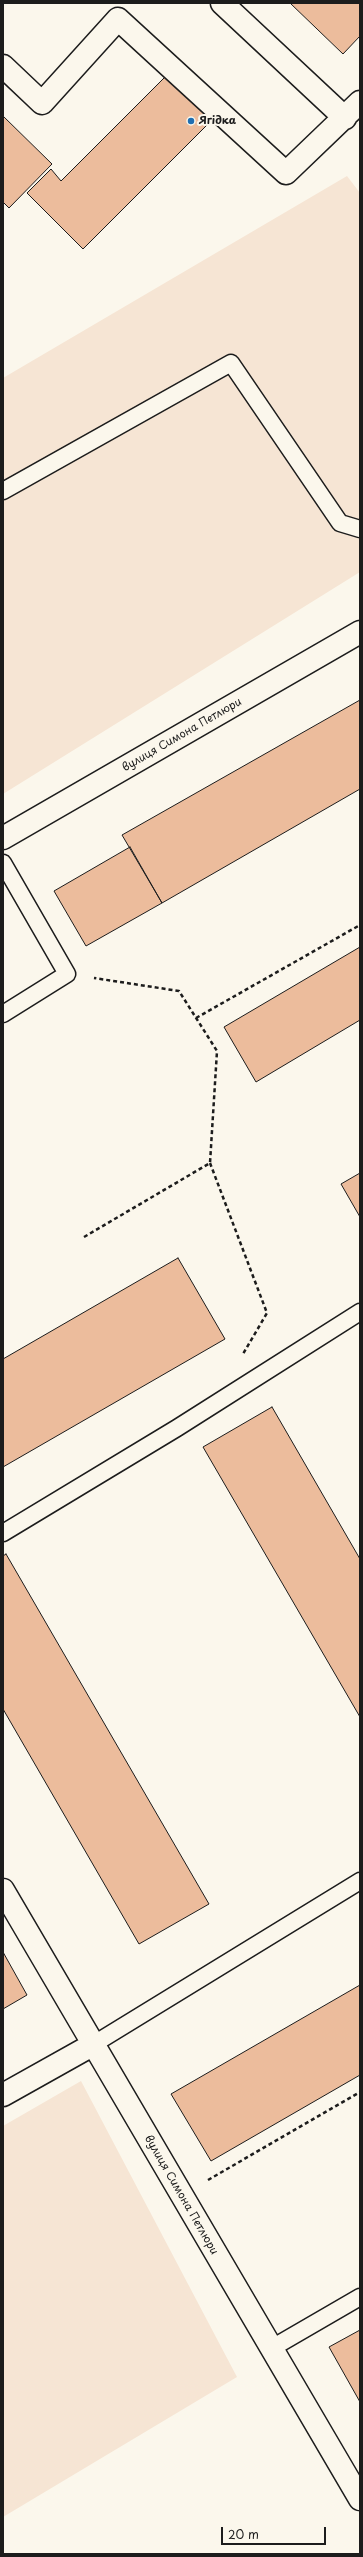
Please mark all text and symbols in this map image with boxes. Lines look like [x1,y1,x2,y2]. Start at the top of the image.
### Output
place label: Ягiдка [199,114,236,128]
marker: Ягiдка [186,116,196,126]
street label: вулиця Симона Петлюри [120,695,244,775]
street label: вулиця Симона Петлюри [141,2133,221,2257]
scale bar [223,2519,328,2545]
text: 20 m [228,2525,259,2543]

